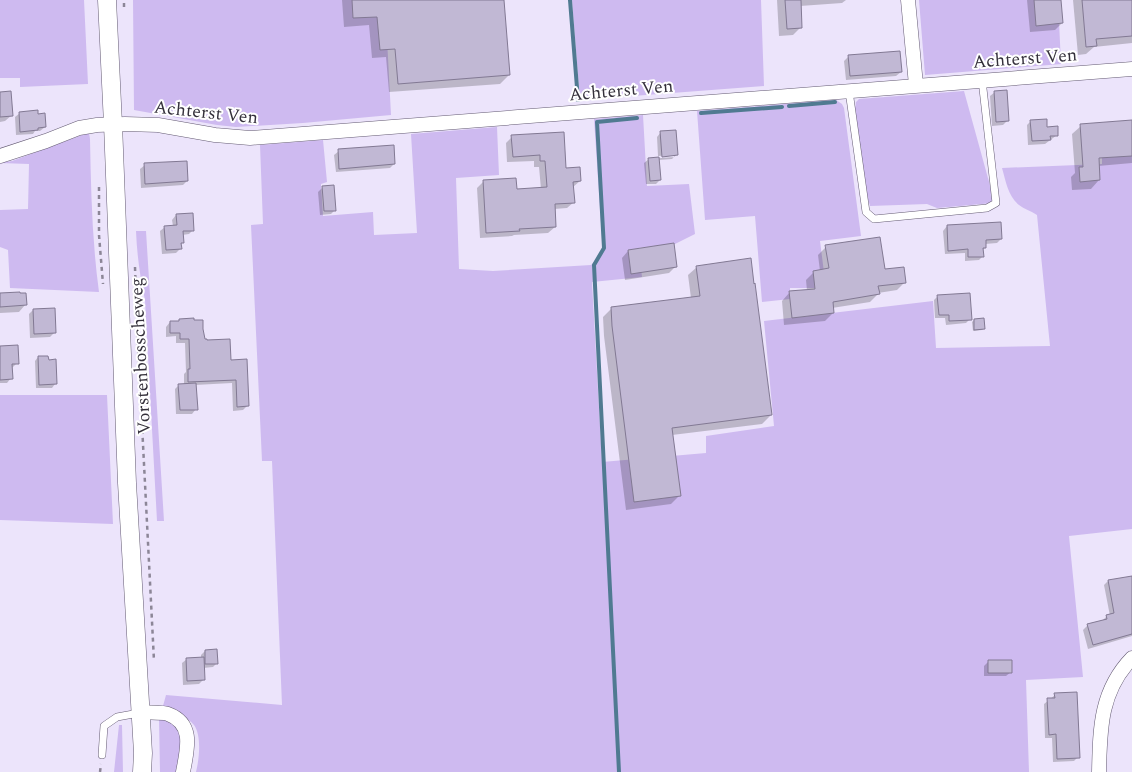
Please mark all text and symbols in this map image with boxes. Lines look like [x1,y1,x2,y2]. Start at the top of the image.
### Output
street label: Achterst Ven [972,41,1078,76]
street label: Achterst Ven [568,72,674,109]
street label: Achterst Ven [153,94,259,131]
street label: Vorstenbosscheweg [123,277,158,435]

